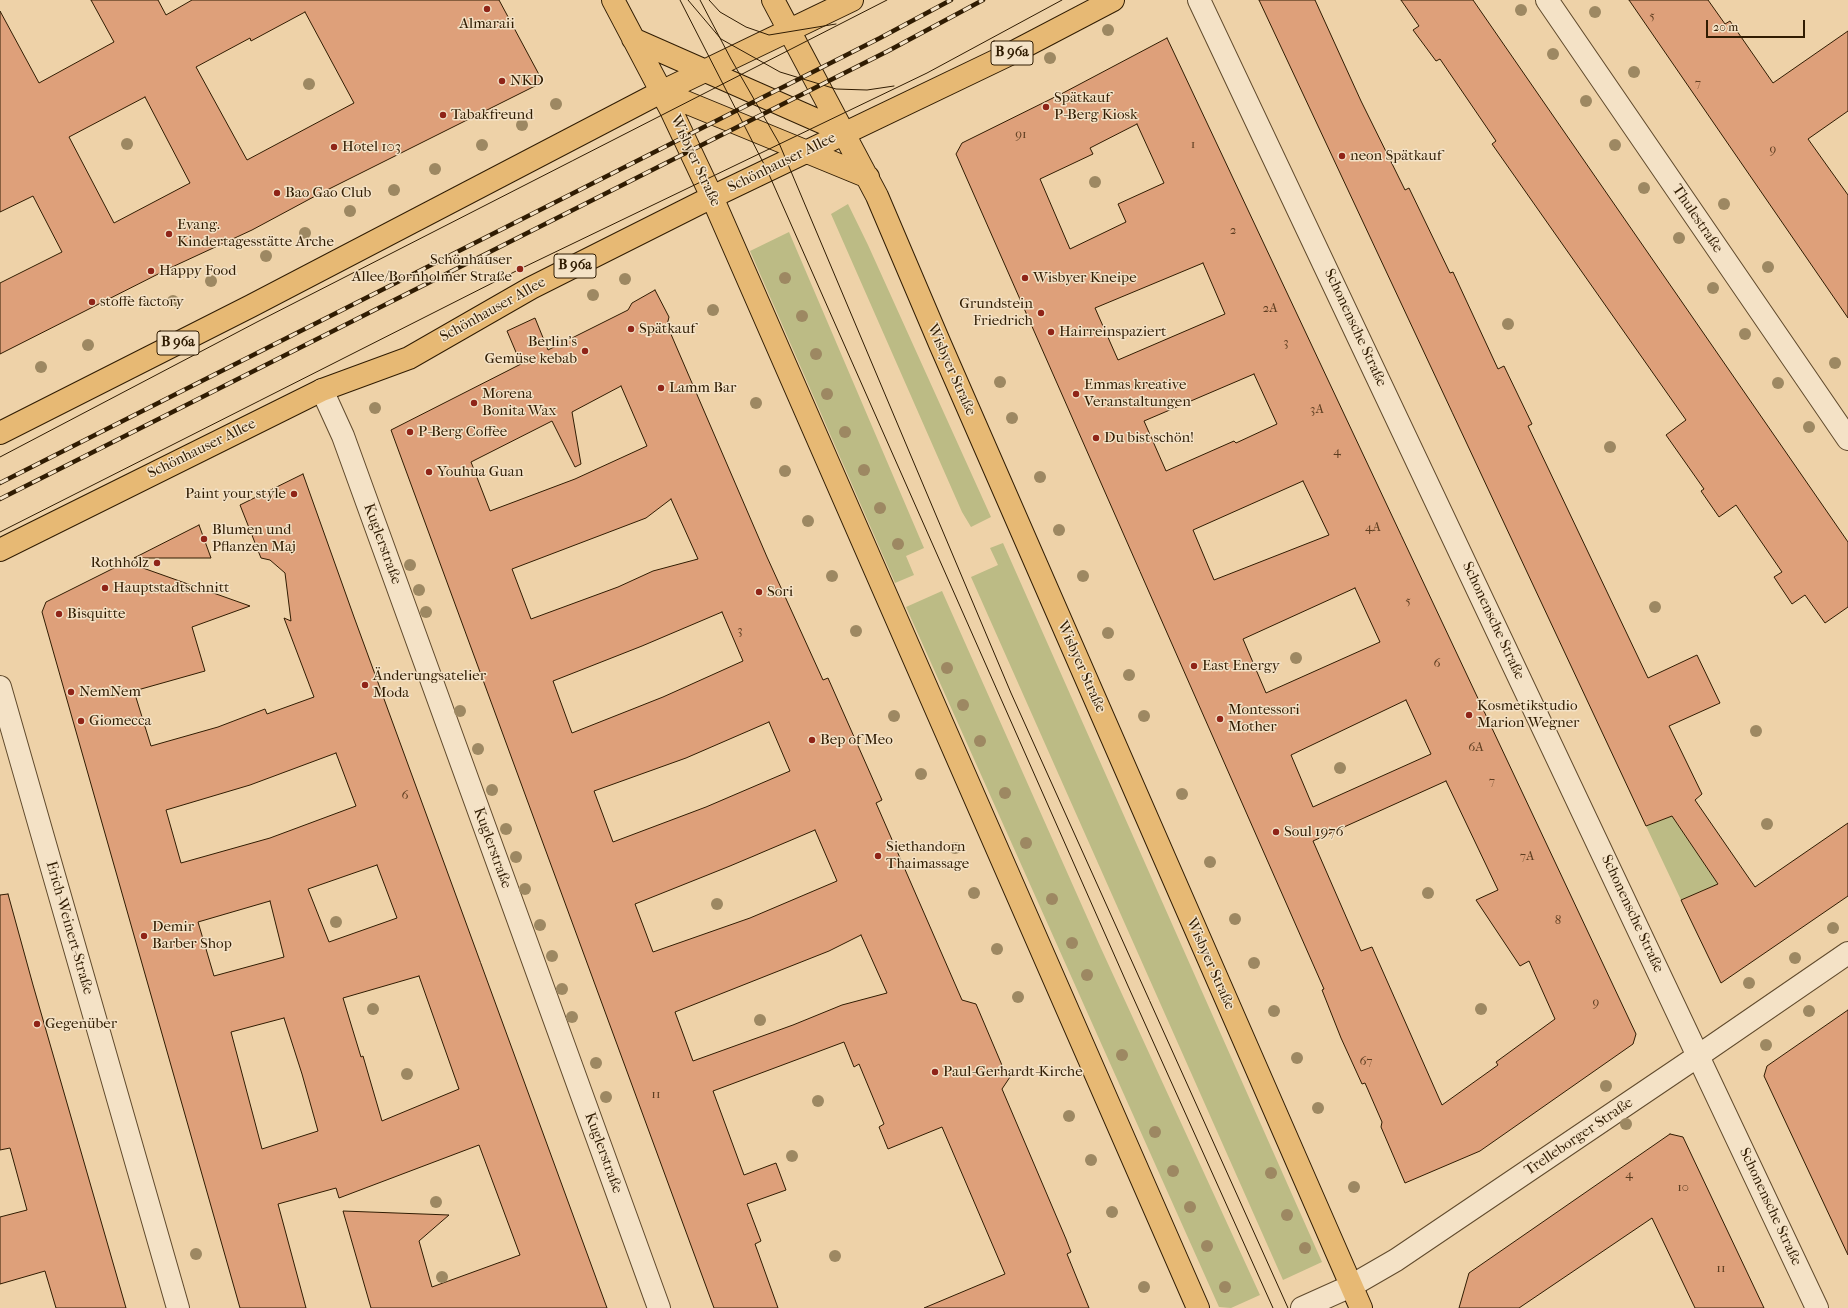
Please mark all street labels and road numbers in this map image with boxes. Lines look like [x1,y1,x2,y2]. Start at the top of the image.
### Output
road number: B 96a [991,41,1033,65]
street label: Wisbyer Straße [666,112,724,210]
street label: Schönhauser Allee [725,129,839,197]
street label: Thulestraße [1668,181,1726,257]
road number: B 96a [554,254,596,278]
street label: Schonensche Straße [1320,266,1390,390]
street label: Schönhauser Allee [437,274,549,346]
street label: Wisbyer Straße [923,321,979,419]
road number: B 96a [157,331,199,355]
street label: Schönhauser Allee [145,415,259,483]
street label: Kuglerstraße [359,501,405,587]
street label: Schonensche Straße [1458,559,1528,683]
street label: Wisbyer Straße [1053,618,1109,716]
street label: Kuglerstraße [469,805,515,891]
street label: Schonensche Straße [1597,852,1667,976]
street label: Erich-Weinert-Straße [41,859,97,997]
street label: Wisbyer Straße [1182,915,1238,1013]
street label: Trelleborger Straße [1521,1094,1637,1180]
street label: Kuglerstraße [580,1110,626,1196]
street label: Schonensche Straße [1735,1145,1805,1269]

